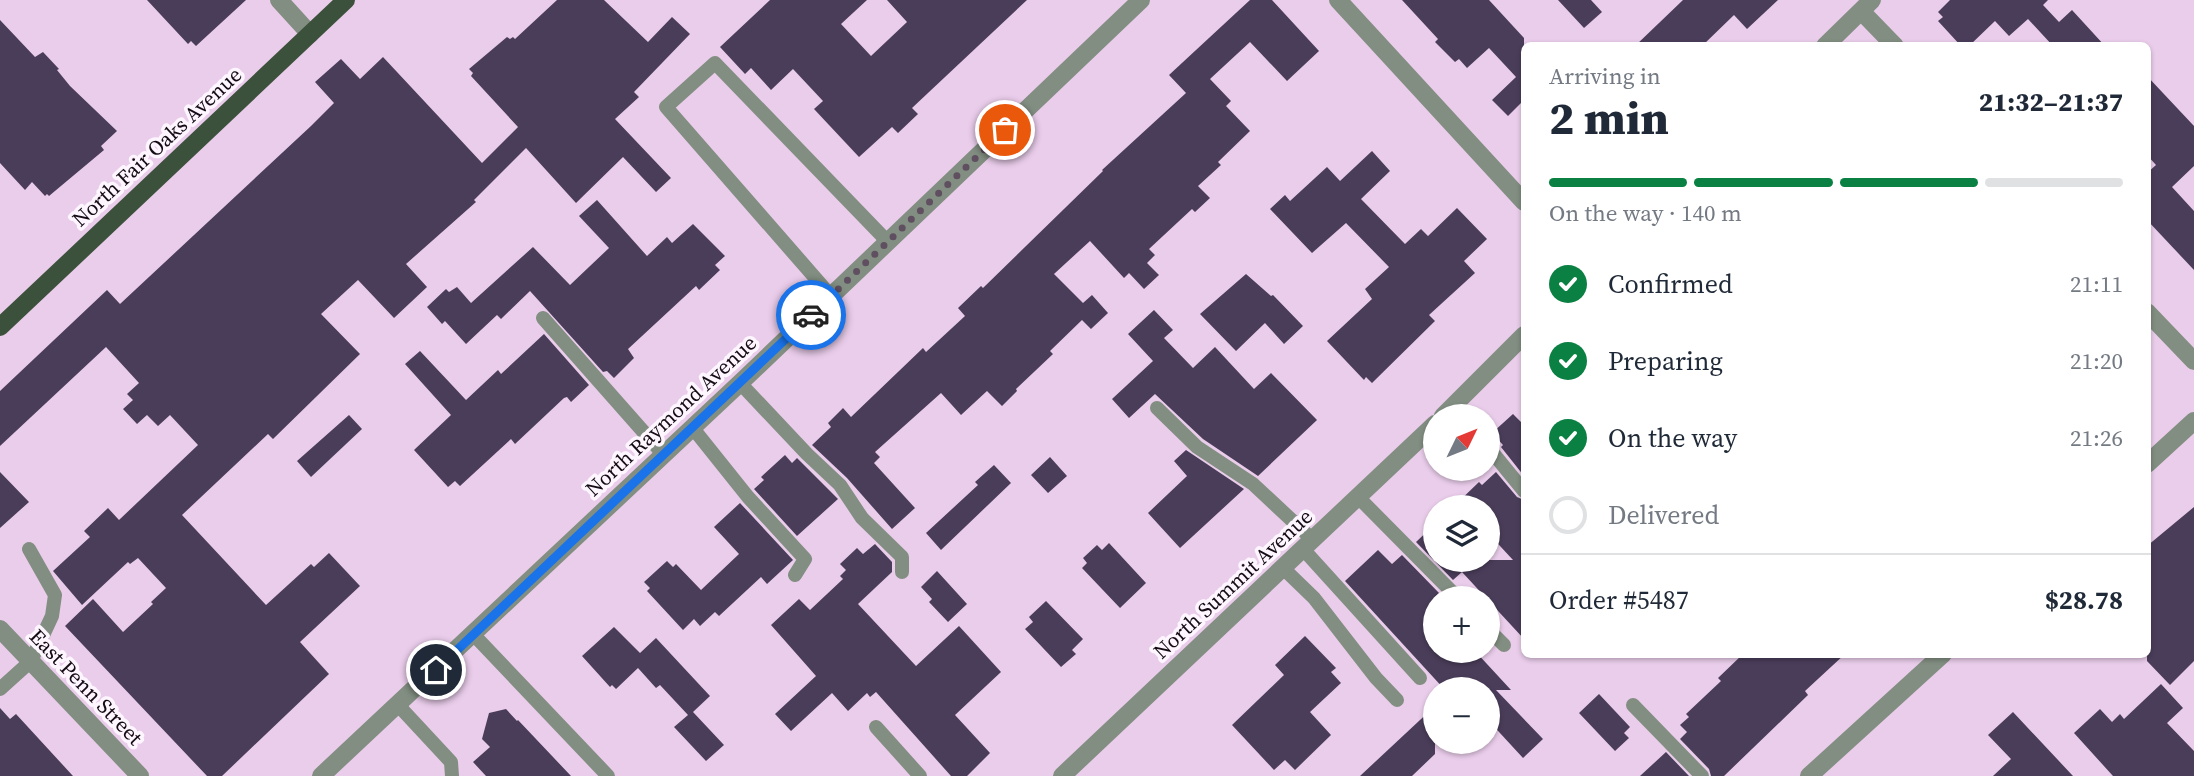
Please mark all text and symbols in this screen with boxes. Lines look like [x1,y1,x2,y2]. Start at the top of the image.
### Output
street label: North Fair Oaks Avenue [66,60,248,233]
text: Arriving in [1549,60,1661,92]
text: 21:32–21:37 [1979,84,2123,120]
text: 2 min [1549,86,1669,149]
pin [975,100,1035,160]
icon: bag [986,111,1024,149]
text: On the way · 140 m [1549,197,1742,229]
icon: check [1549,265,1587,303]
text: Confirmed [1608,266,1733,302]
text: 21:11 [2070,268,2123,300]
courier [776,280,846,350]
icon: car [792,296,830,334]
street label: North Raymond Avenue [579,329,763,503]
icon: check [1549,342,1587,380]
text: Preparing [1608,343,1723,379]
text: 21:20 [2070,345,2123,377]
north arrow [1423,404,1500,481]
map controls [1423,404,1500,754]
icon: check [1549,419,1587,457]
text: On the way [1608,420,1737,456]
text: 21:26 [2070,422,2123,454]
button: layers [1423,495,1500,572]
text: Delivered [1608,497,1719,533]
street label: North Summit Avenue [1147,502,1319,665]
text: Order #5487 [1549,582,1689,618]
text: $28.78 [2045,582,2123,618]
button: + [1423,586,1500,663]
street label: East Penn Street [23,622,150,751]
pin [406,640,466,700]
icon: home [417,651,455,689]
button: − [1423,677,1500,754]

